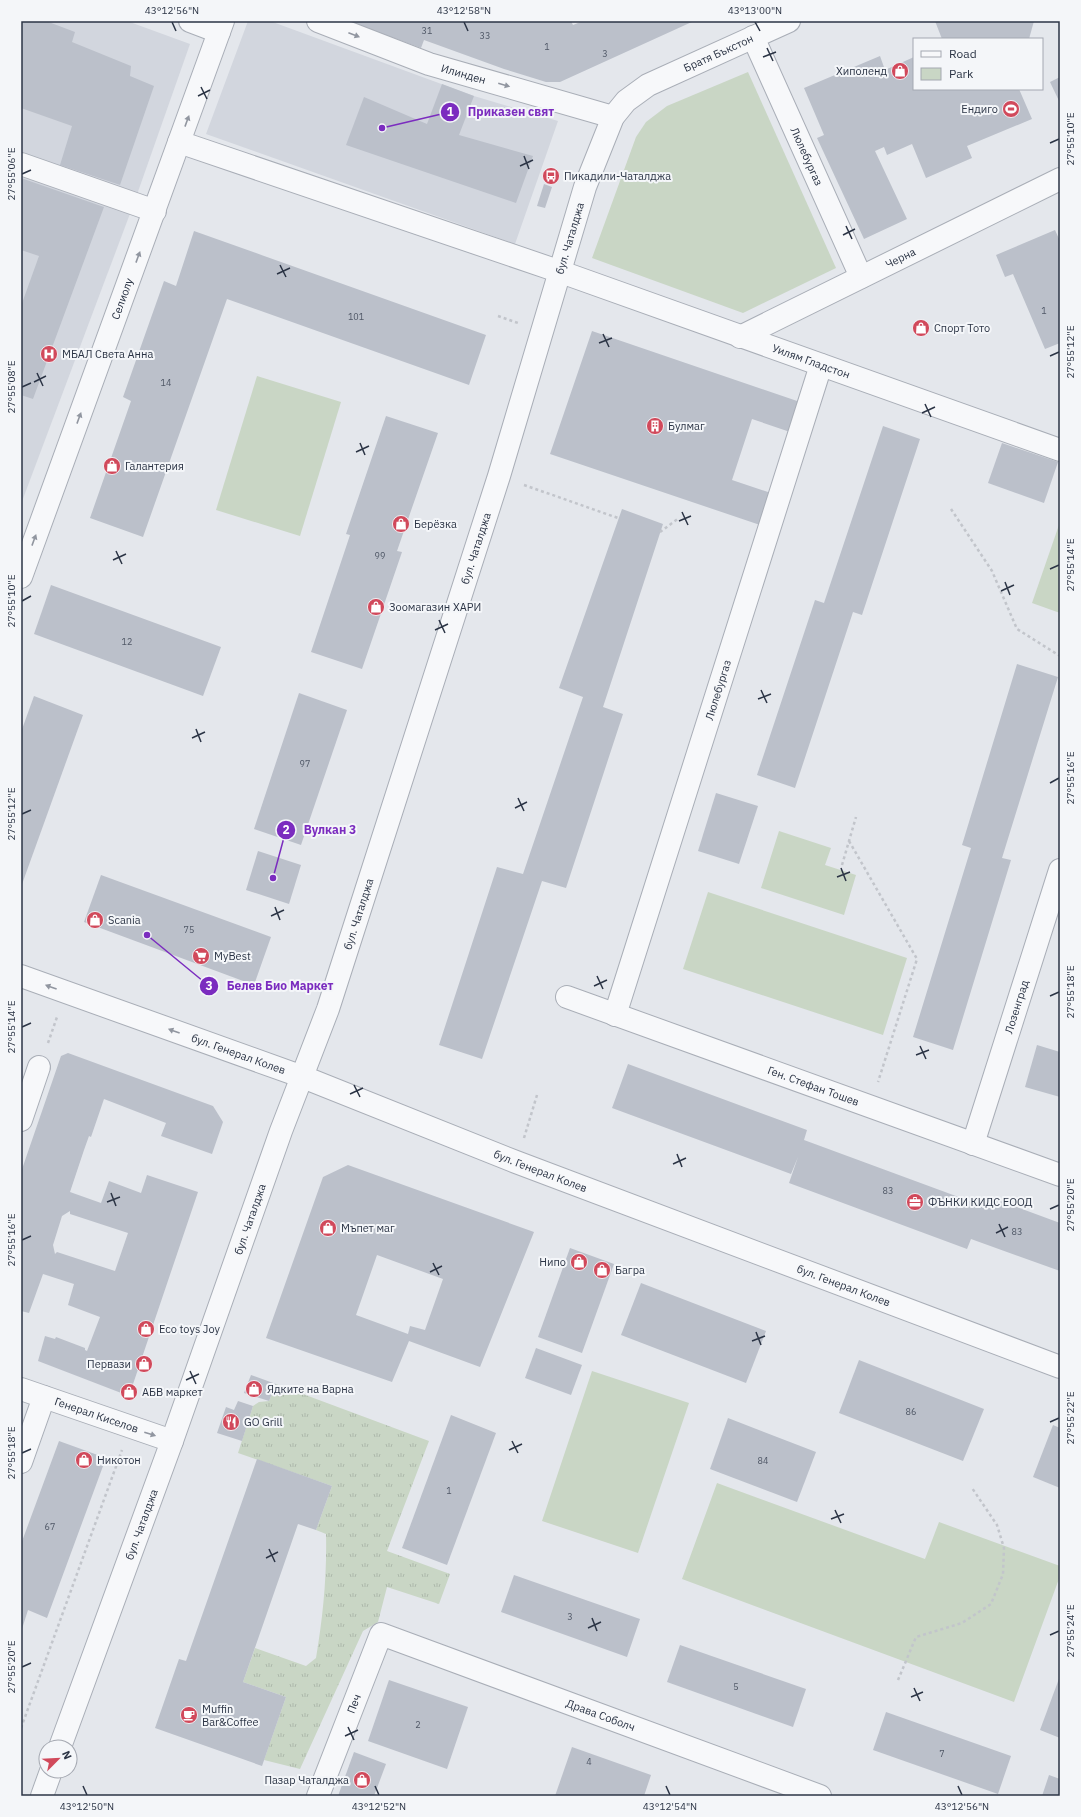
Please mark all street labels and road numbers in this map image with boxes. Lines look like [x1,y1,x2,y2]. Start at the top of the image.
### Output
street label: Братя Бъкстон [681,31,756,75]
street label: Илинден [440,61,488,87]
street label: Люлебургаз [788,125,826,188]
street label: бул. Чаталджа [552,201,587,276]
street label: Черна [883,244,918,271]
street label: Селиолу [108,276,136,322]
street label: Уилям Гладстон [770,341,852,382]
street label: бул. Чаталджа [458,511,494,586]
street label: Люлебургаз [702,658,734,722]
street label: бул. Чаталджа [340,876,377,951]
street label: Лозенград [1001,978,1032,1035]
street label: бул. Генерал Колев [190,1031,287,1077]
street label: Ген. Стефан Тошев [766,1063,861,1109]
street label: бул. Генерал Колев [492,1147,589,1195]
street label: бул. Чаталджа [231,1182,269,1256]
street label: бул. Генерал Колев [795,1261,892,1309]
street label: Генерал Киселов [53,1394,140,1436]
street label: бул. Чаталджа [122,1487,161,1562]
street label: Печ [344,1692,364,1715]
street label: Драва Соболч [564,1696,637,1734]

